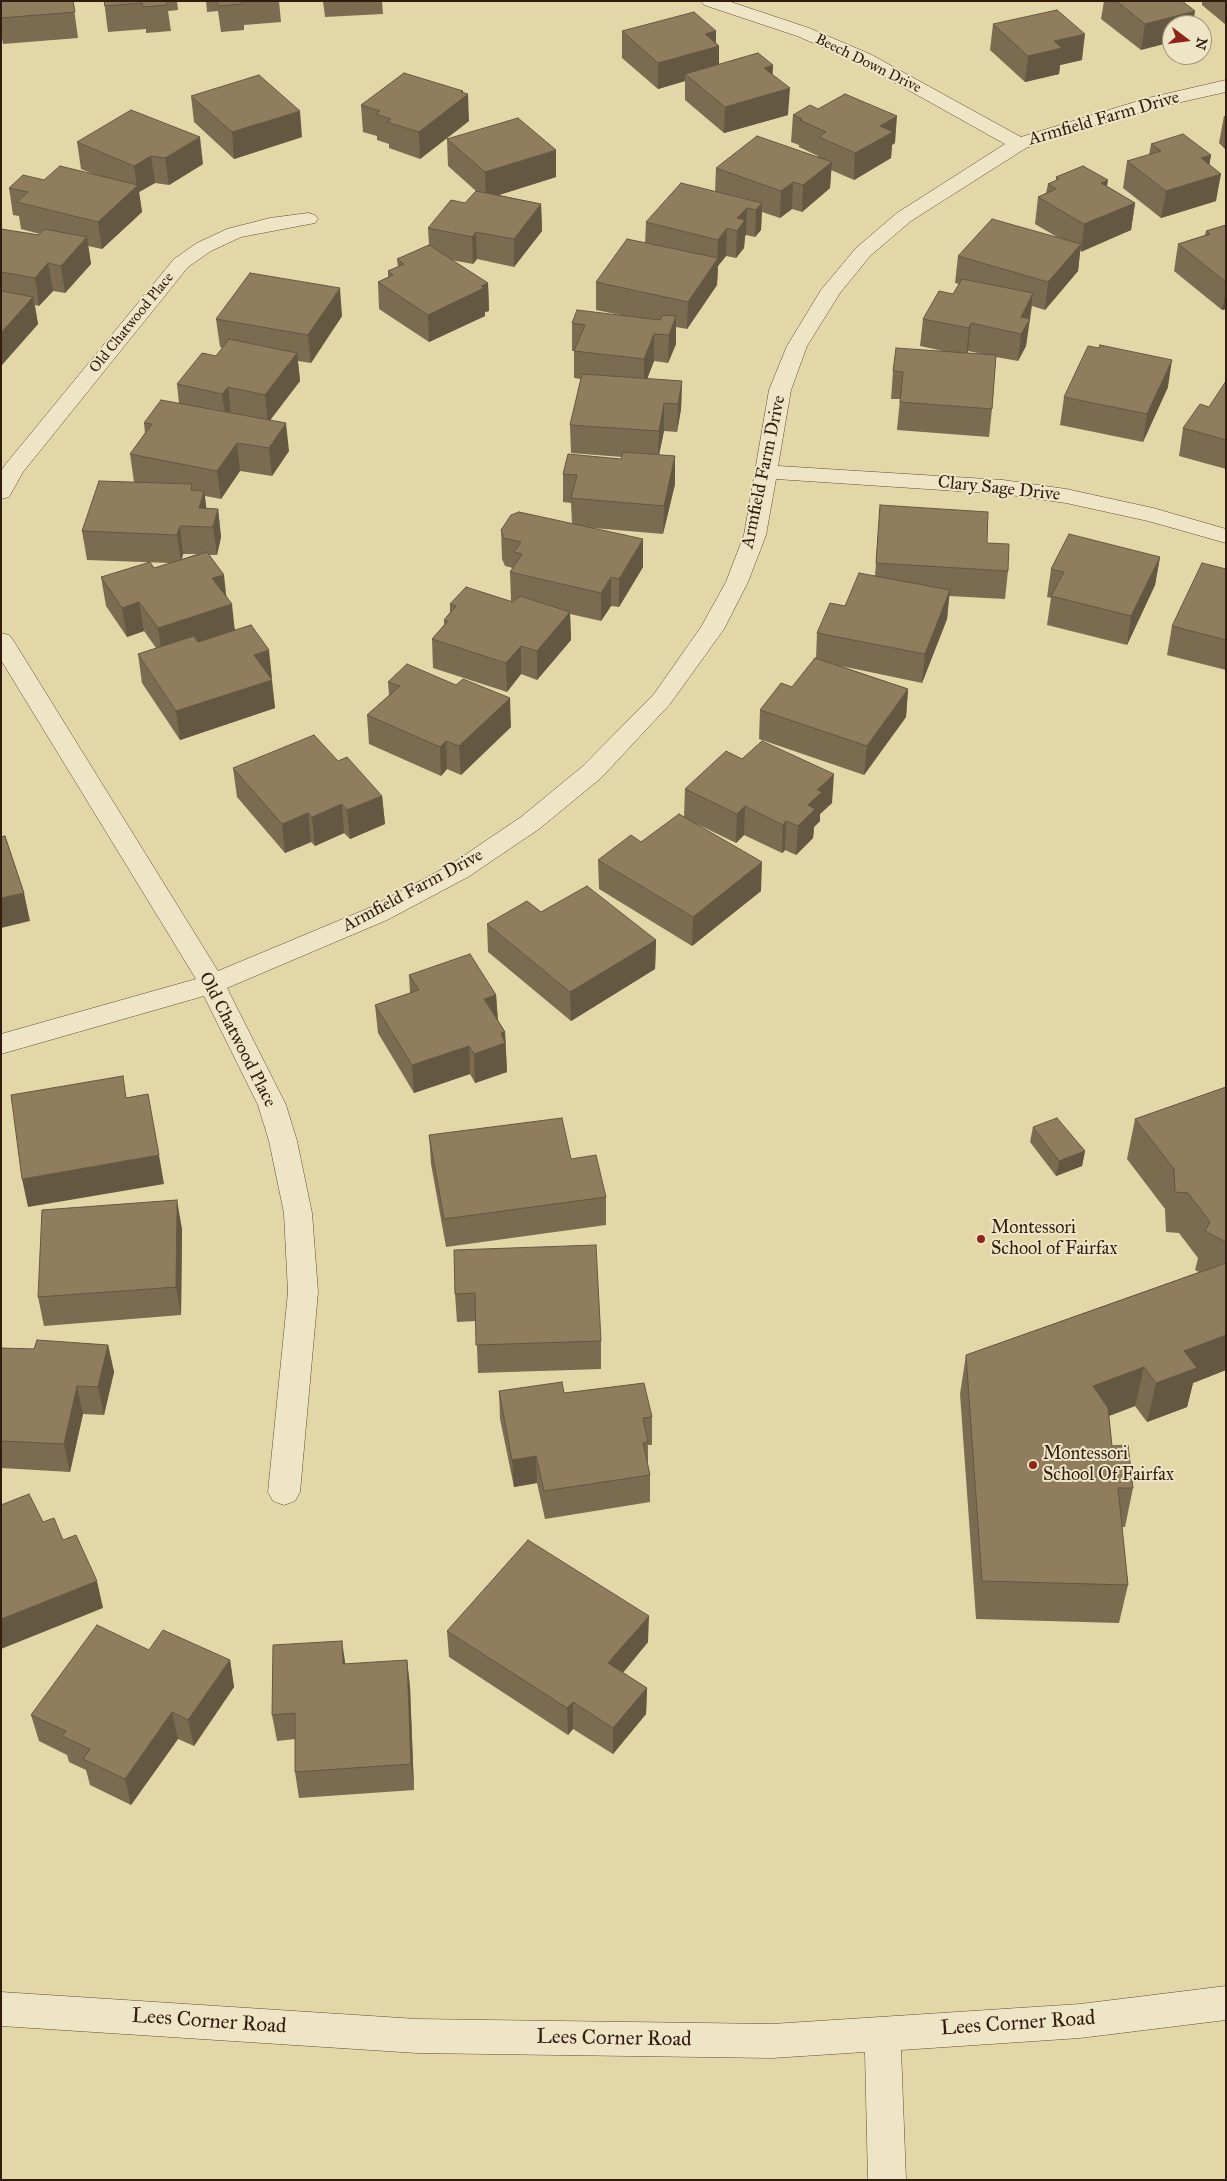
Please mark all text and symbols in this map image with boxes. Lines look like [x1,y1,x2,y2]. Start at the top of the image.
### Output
north arrow [1162,15,1212,65]
street label: Beech Down Drive [812,31,924,97]
text: N [1191,36,1211,52]
street label: Armfield Farm Drive [1026,87,1182,151]
street label: Old Chatwood Place [86,269,178,377]
street label: Armfield Farm Drive [737,393,791,551]
street label: Clary Sage Drive [937,472,1061,506]
street label: Armfield Farm Drive [339,845,487,937]
street label: Old Chatwood Place [194,969,280,1111]
place label: Montessori School of Fairfax [991,1218,1117,1260]
marker: Montessori School of Fairfax [975,1233,987,1245]
place label: Montessori School Of Fairfax [1043,1444,1174,1486]
marker: Montessori School Of Fairfax [1027,1459,1039,1471]
street label: Lees Corner Road [131,2004,287,2040]
street label: Lees Corner Road [940,2006,1096,2042]
street label: Lees Corner Road [536,2025,692,2053]

